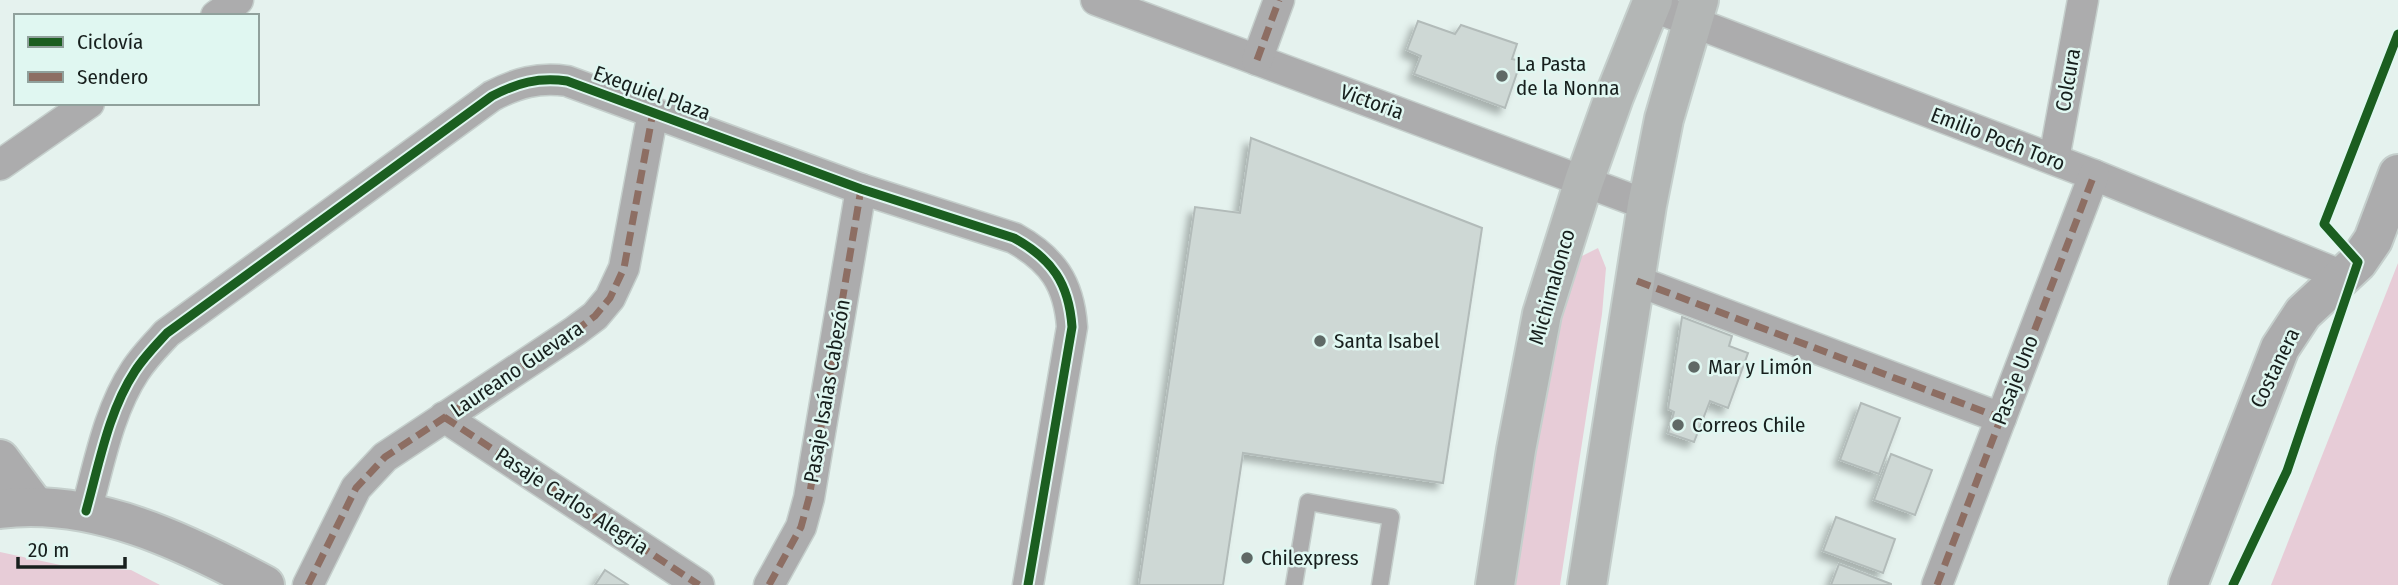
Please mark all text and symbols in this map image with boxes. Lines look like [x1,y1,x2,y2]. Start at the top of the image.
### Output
legend [14,14,259,105]
text: Ciclovía [77,29,143,55]
street label: Colcura [2050,46,2086,114]
place label: La Pasta de la Nonna [1516,51,1619,101]
street label: Exequiel Plaza [590,60,714,126]
text: Sendero [77,64,148,90]
marker: La Pasta de la Nonna [1494,68,1510,84]
street label: Victoria [1337,79,1407,125]
street label: Emilio Poch Toro [1927,101,2069,177]
street label: Michimalonco [1523,226,1581,348]
street label: Pasaje Isaías Cabezón [798,297,856,485]
street label: Laureano Guevara [446,315,588,423]
street label: Costanera [2245,324,2305,412]
place label: Santa Isabel [1334,328,1440,354]
street label: Pasaje Uno [1986,331,2044,429]
marker: Santa Isabel [1312,333,1328,349]
place label: Mar y Limón [1708,354,1813,380]
marker: Mar y Limón [1686,359,1702,375]
place label: Correos Chile [1692,412,1805,438]
marker: Correos Chile [1670,417,1686,433]
street label: Pasaje Carlos Alegria [490,442,654,560]
scale bar [18,526,124,570]
text: 20 m [28,537,69,563]
place label: Chilexpress [1261,545,1359,571]
marker: Chilexpress [1239,550,1255,566]

